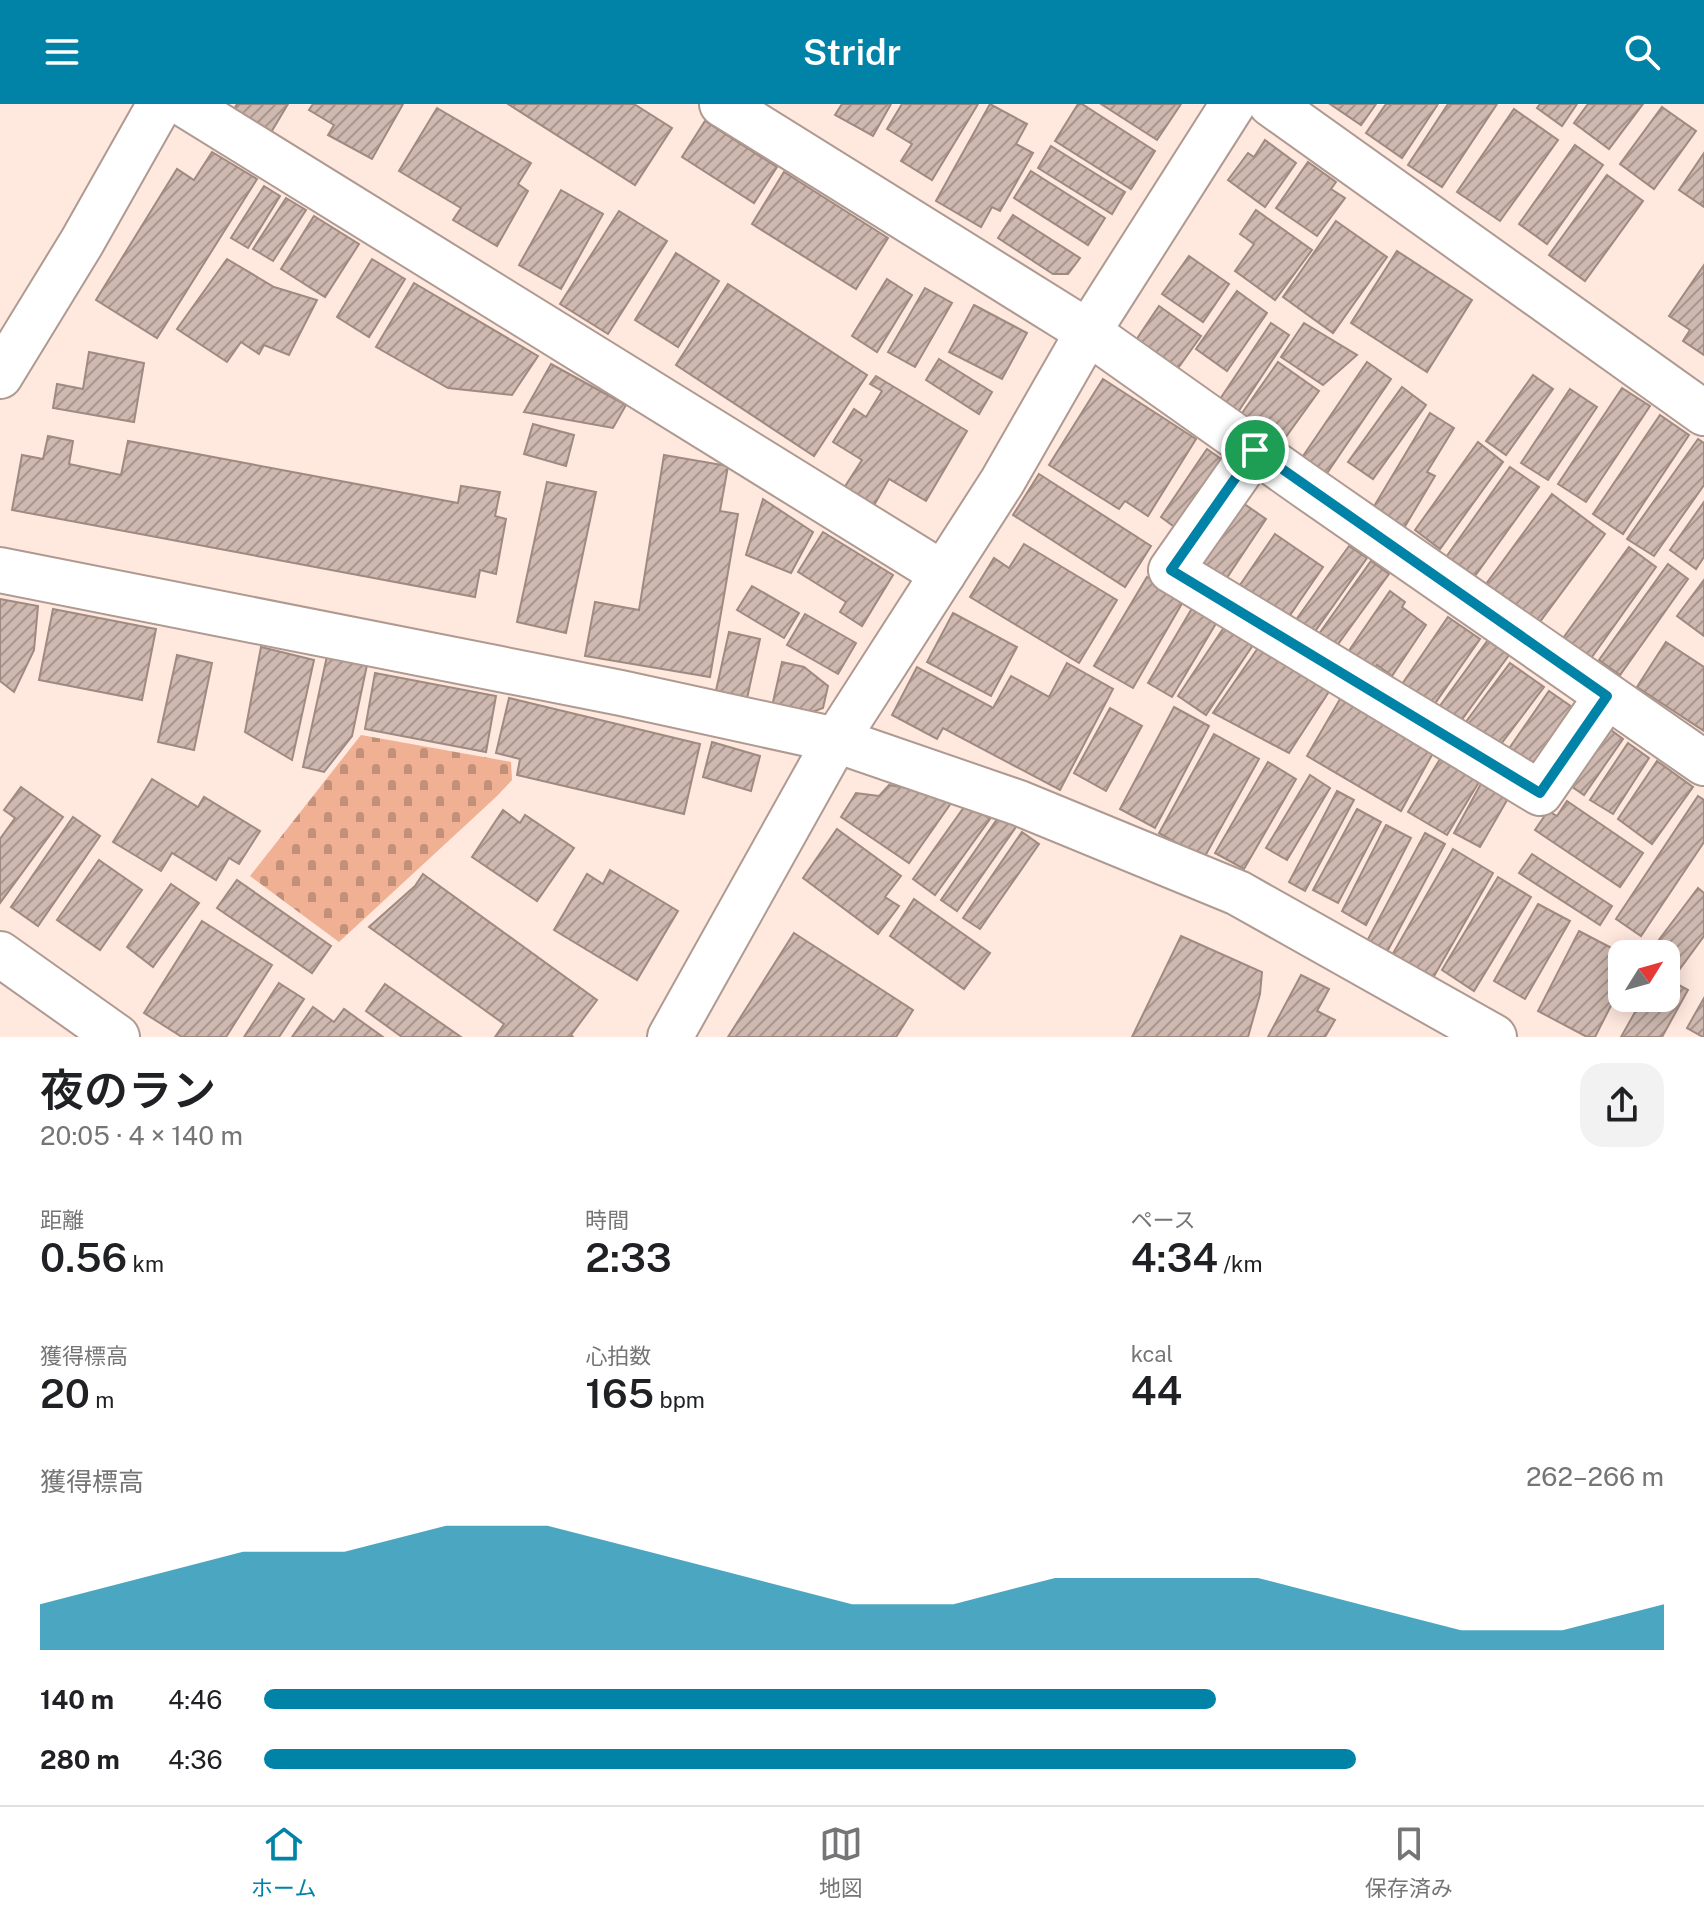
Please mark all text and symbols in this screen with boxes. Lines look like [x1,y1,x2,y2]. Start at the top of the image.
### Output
icon: menu [40,30,84,74]
icon: search [1620,30,1664,74]
text: Stridr [803,31,901,73]
pin [1221,416,1289,484]
icon: arrive [1233,428,1277,472]
north arrow [1608,940,1680,1012]
map controls [1608,940,1680,1012]
button: share [1580,1063,1664,1147]
text: 夜のラン [40,1064,216,1116]
text: 20:05 · 4 × 140 m [40,1120,243,1151]
text: 距離 [40,1207,84,1233]
text: 時間 [585,1207,629,1233]
text: ペース [1131,1207,1196,1233]
text: 0.56 [40,1234,127,1281]
text: 2:33 [585,1234,672,1281]
text: 4:34 [1131,1234,1218,1281]
text: km [127,1251,164,1277]
text: /km [1218,1251,1262,1277]
text: kcal [1131,1341,1173,1367]
text: 獲得標高 [40,1343,128,1369]
text: 心拍数 [585,1343,651,1369]
text: 44 [1131,1367,1182,1414]
text: 20 [40,1370,90,1417]
text: 165 [585,1370,654,1417]
text: m [90,1387,114,1413]
text: bpm [654,1387,705,1413]
text: 262–266 m [1526,1461,1664,1492]
text: 獲得標高 [40,1466,144,1497]
text: 140 m [40,1684,114,1715]
text: 4:46 [168,1684,223,1715]
text: 280 m [40,1744,120,1775]
text: 4:36 [168,1744,223,1775]
tab: ホーム [251,1822,316,1902]
tab: 地図 [819,1822,863,1902]
tab: 保存済み [1365,1822,1453,1902]

